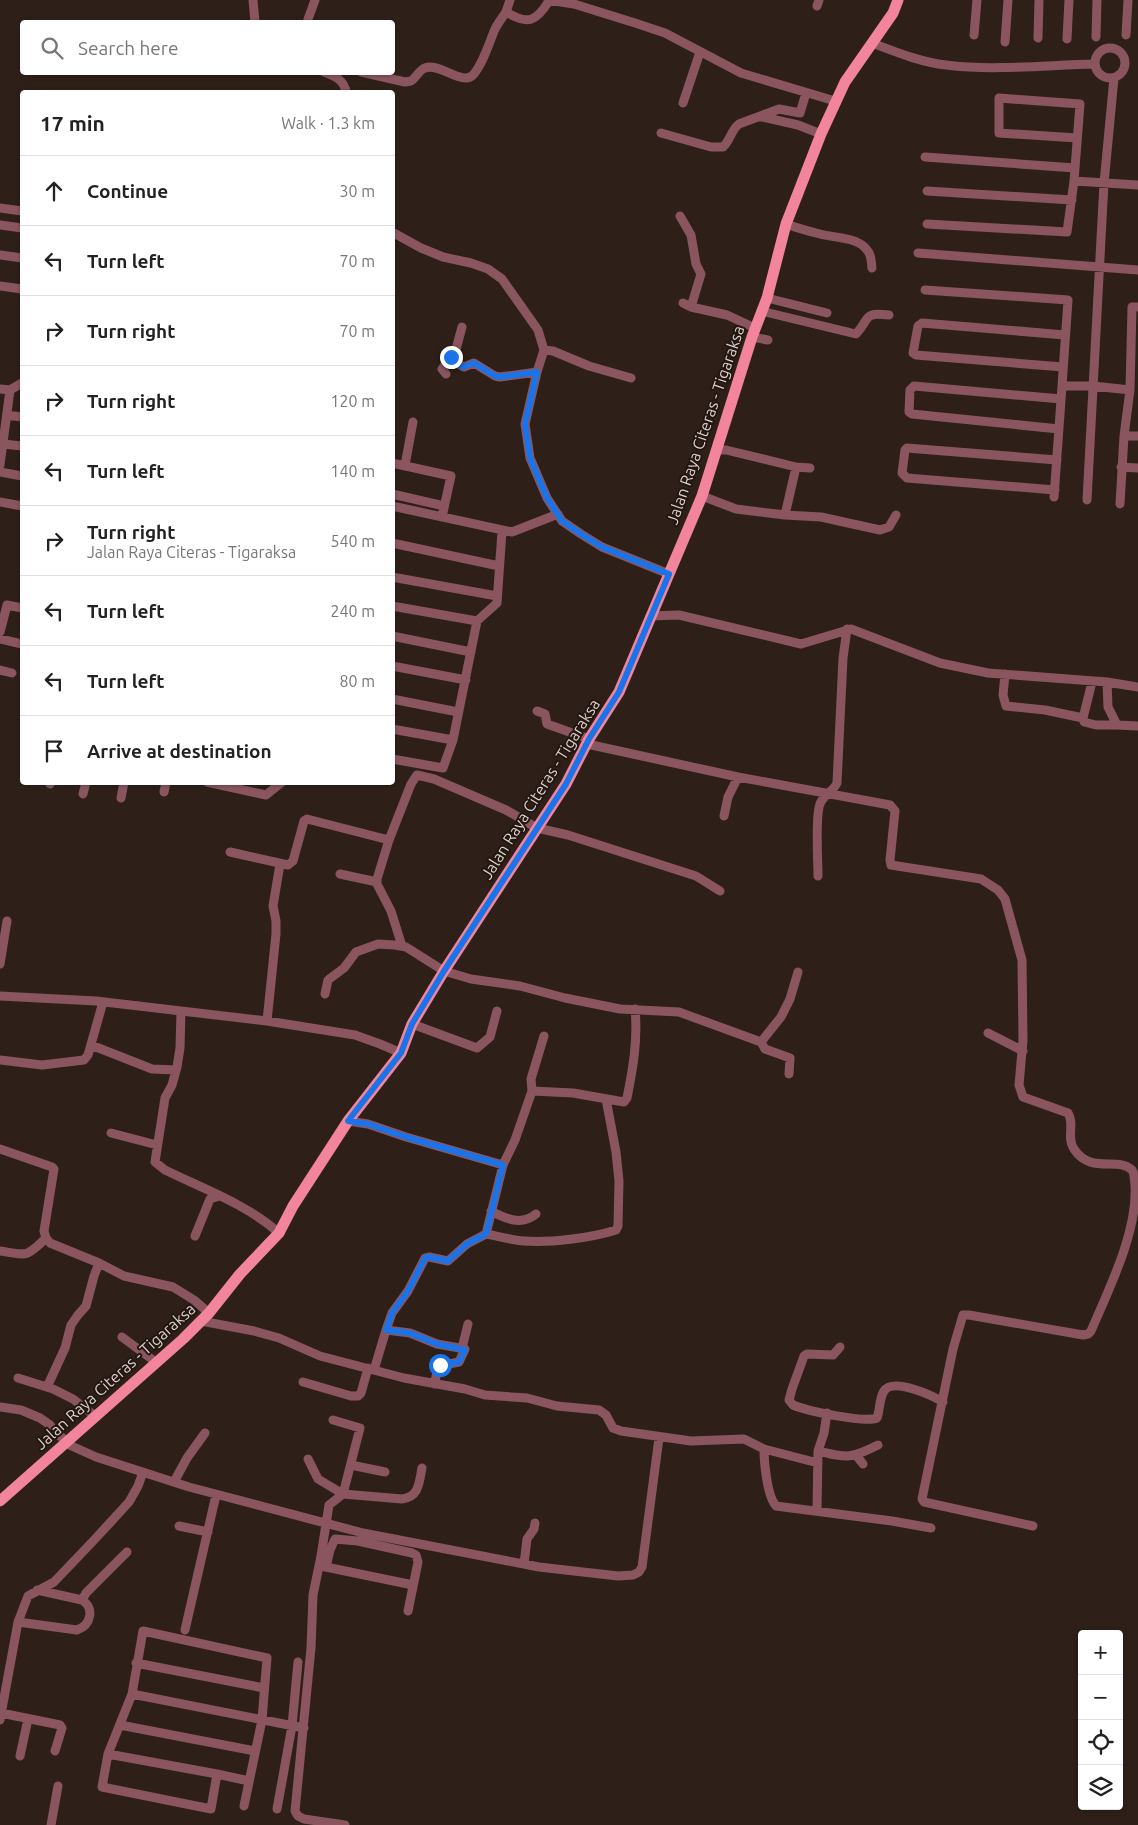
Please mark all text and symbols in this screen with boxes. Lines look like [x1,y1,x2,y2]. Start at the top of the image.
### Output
search box [20,20,395,75]
icon: search [38,34,66,62]
text: Search here [78,37,178,59]
text: 17 min [40,111,105,135]
text: Walk · 1.3 km [281,114,375,132]
icon: ahead [40,177,68,205]
text: Continue [87,180,168,202]
text: 30 m [339,182,375,200]
icon: left [40,247,68,275]
text: Turn left [87,250,165,272]
text: 70 m [339,252,375,270]
icon: right [40,317,68,345]
text: Turn right [87,320,175,342]
text: 70 m [339,322,375,340]
street label: Jalan Raya Citeras - Tigaraksa [662,323,748,527]
route end [440,346,463,369]
icon: right [40,387,68,415]
text: Turn right [87,390,175,412]
text: 120 m [330,392,375,410]
icon: left [40,457,68,485]
text: Turn left [87,460,165,482]
text: 140 m [330,462,375,480]
text: Turn right [87,521,175,543]
icon: right [40,527,68,555]
text: 540 m [330,532,375,550]
text: Jalan Raya Citeras - Tigaraksa [87,543,296,561]
icon: left [40,597,68,625]
text: Turn left [87,600,165,622]
text: 240 m [330,602,375,620]
icon: left [40,667,68,695]
text: Turn left [87,670,165,692]
text: 80 m [339,672,375,690]
street label: Jalan Raya Citeras - Tigaraksa [477,696,603,882]
icon: arrive [40,737,68,765]
text: Arrive at destination [87,740,272,762]
street label: Jalan Raya Citeras - Tigaraksa [31,1299,199,1453]
route start [429,1354,452,1377]
map controls [1078,1630,1123,1810]
button: + [1078,1630,1123,1675]
button: − [1078,1675,1123,1720]
button: locate [1078,1720,1123,1765]
button: layers [1078,1765,1123,1810]

